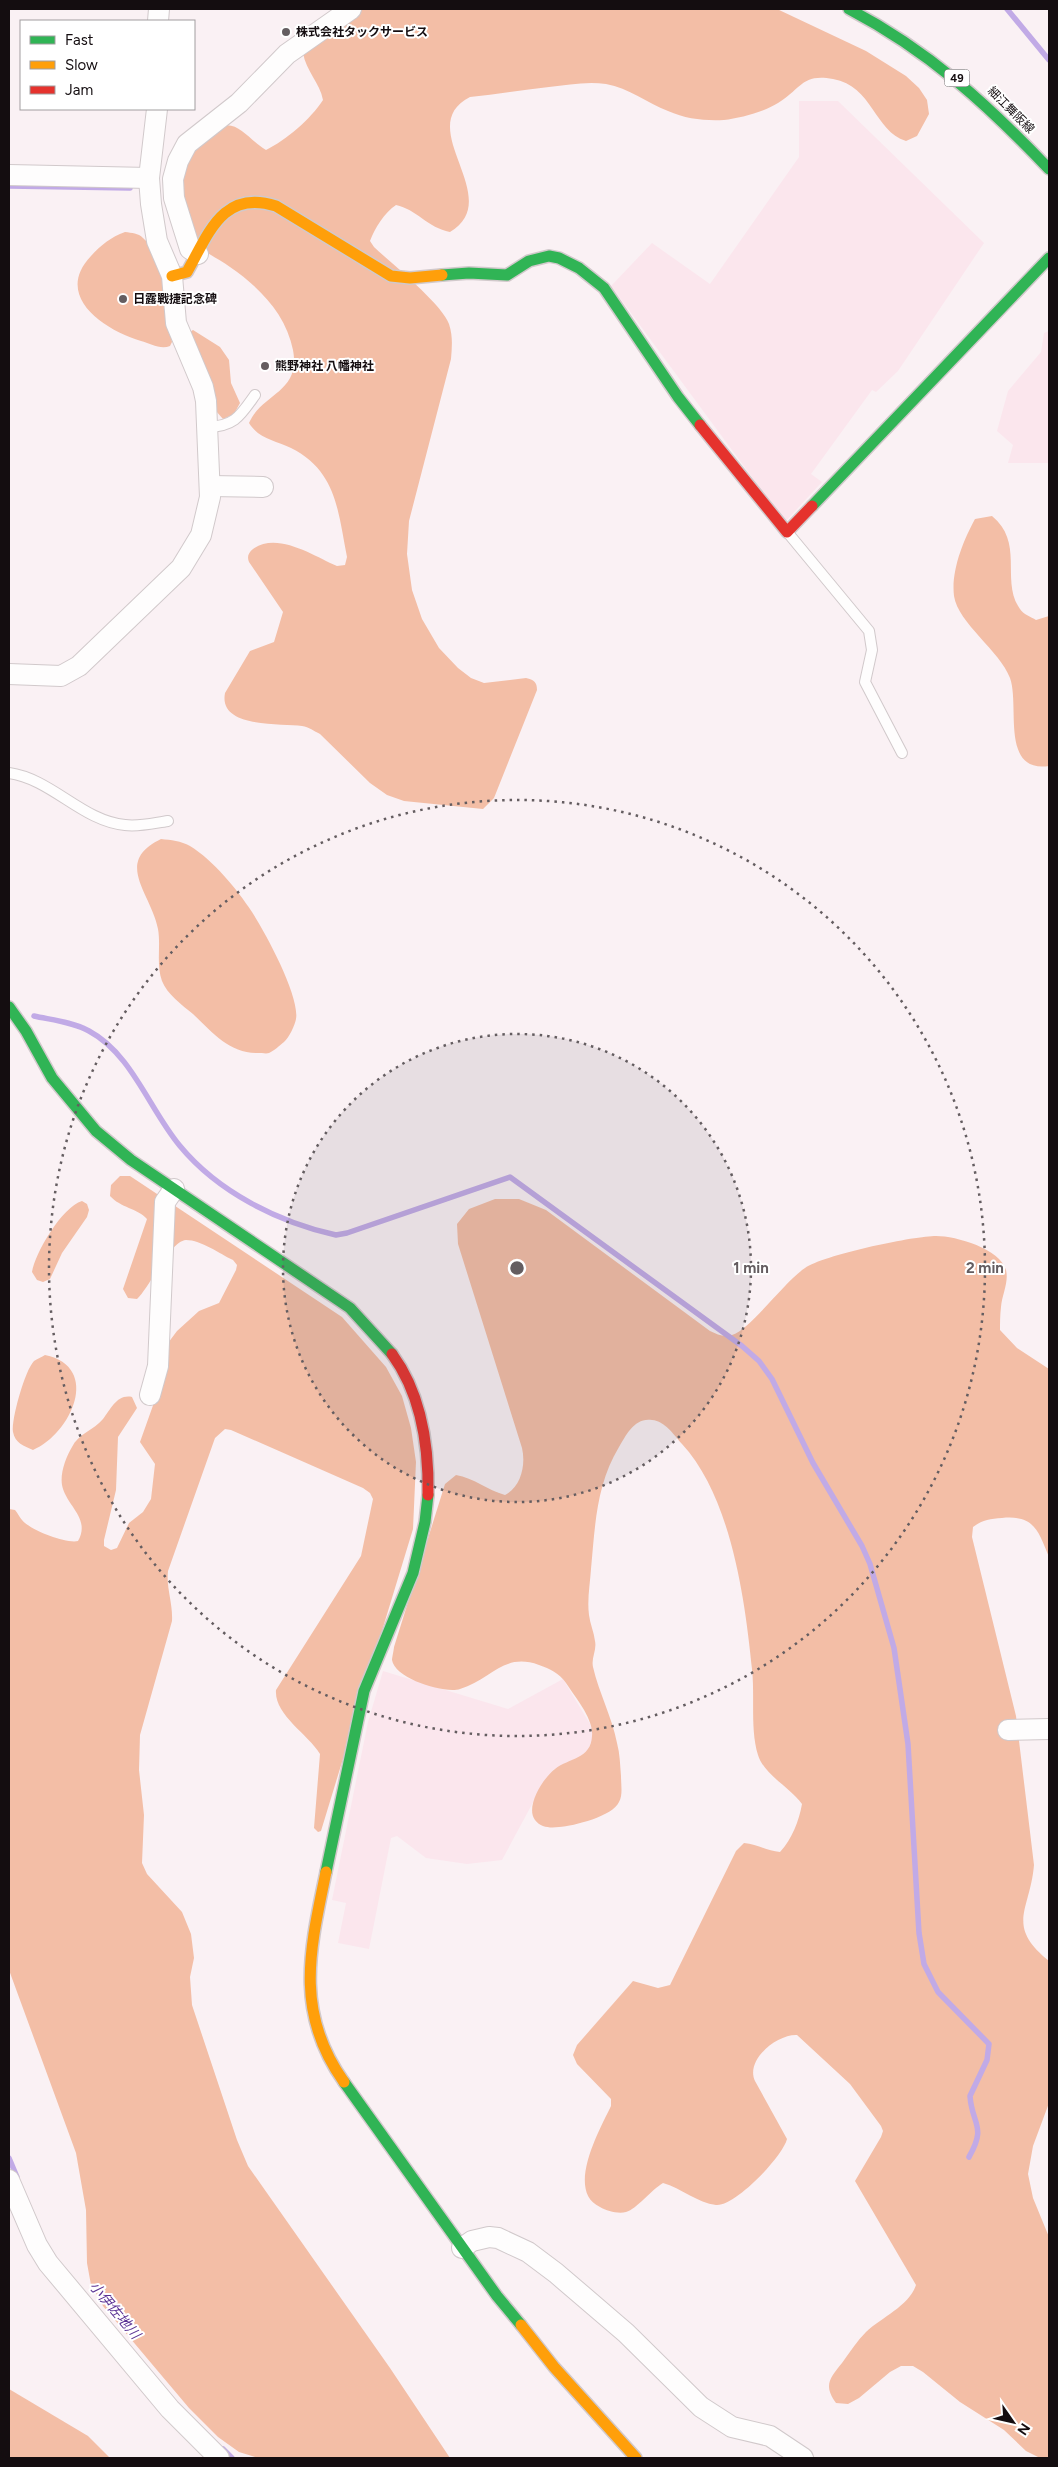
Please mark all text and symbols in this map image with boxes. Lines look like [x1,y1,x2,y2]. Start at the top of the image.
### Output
legend [20,20,195,110]
place label: 株式会社タックサービス [296,25,428,39]
marker: 株式会社タックサービス [280,26,292,38]
text: Fast [65,31,94,49]
text: Slow [65,56,98,74]
road number: 49 [944,70,970,86]
text: Jam [65,81,93,99]
street label: 細江舞阪線 [985,84,1037,136]
place label: 日露戰捷記念碑 [133,292,217,306]
marker: 日露戰捷記念碑 [117,293,129,305]
place label: 熊野神社 八幡神社 [275,359,374,373]
marker: 熊野神社 八幡神社 [259,360,271,372]
centre of rings [508,1259,526,1277]
text: 1 min [733,1259,769,1277]
text: 2 min [966,1259,1004,1277]
water label: 小伊佐地川 [86,2278,145,2344]
north arrow [988,2397,1038,2447]
text: N [1013,2420,1033,2438]

